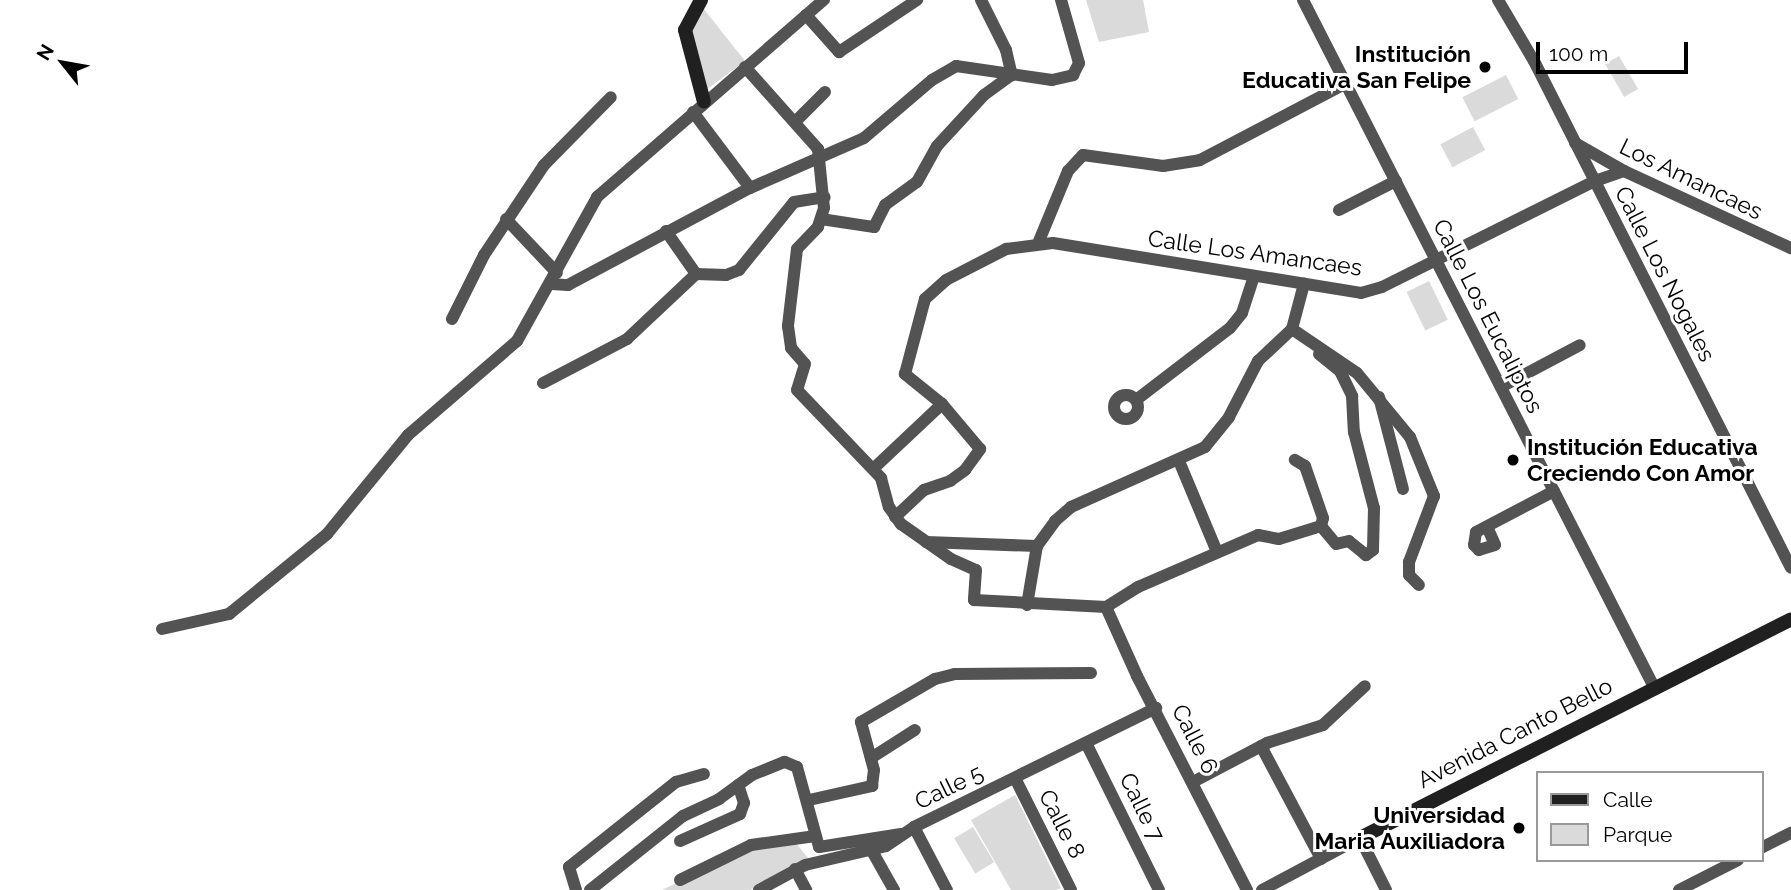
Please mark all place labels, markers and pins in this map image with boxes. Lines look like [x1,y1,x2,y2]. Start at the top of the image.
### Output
place label: Institución Educativa San Felipe [1242,40,1471,94]
marker: Institución Educativa San Felipe [1477,59,1493,75]
place label: Institución Educativa Creciendo Con Amor [1527,433,1758,487]
marker: Institución Educativa Creciendo Con Amor [1505,452,1521,468]
place label: Universidad Maria Auxiliadora [1314,801,1505,855]
marker: Universidad Maria Auxiliadora [1511,820,1527,836]

